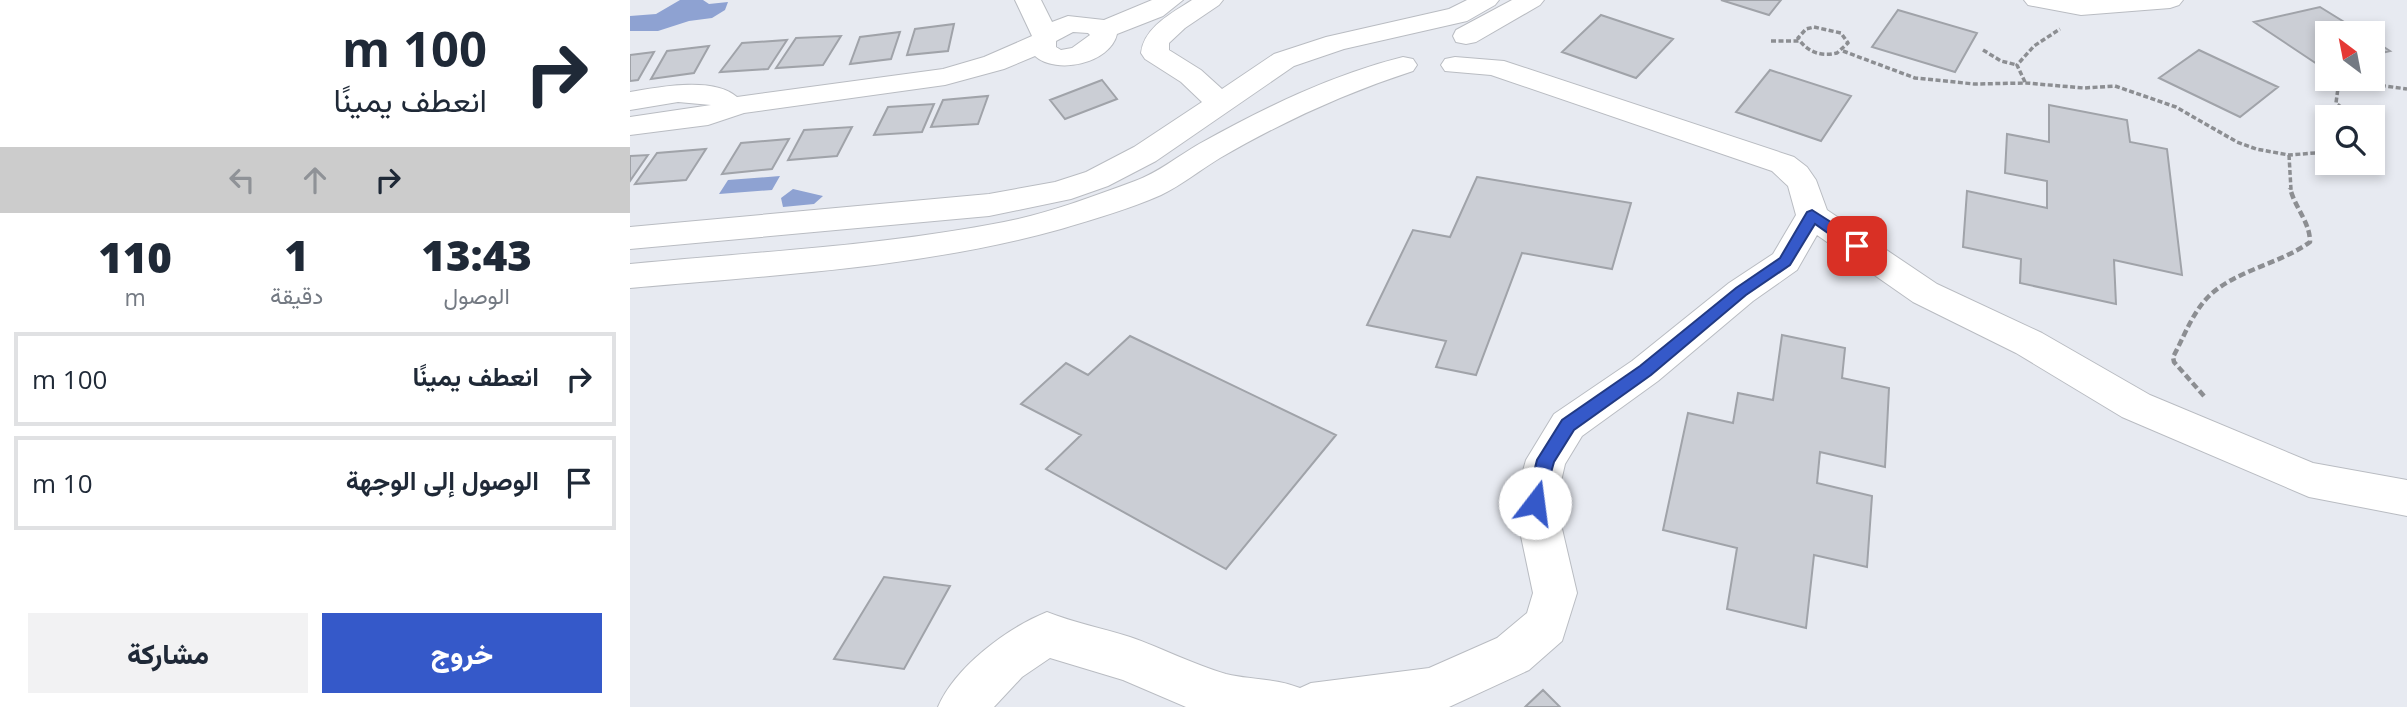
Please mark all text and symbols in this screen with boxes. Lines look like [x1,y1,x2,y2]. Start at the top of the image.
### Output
text: 100 m [342,15,487,81]
north arrow [2315,21,2385,91]
map controls [2315,21,2385,175]
icon: right [511,28,602,119]
text: انعطف يمينًا [333,78,487,121]
button: search [2315,105,2385,175]
icon: left [223,161,261,199]
icon: ahead [296,161,334,199]
icon: right [369,161,407,199]
pin [1827,216,1887,276]
text: 1 [284,226,309,283]
text: 13:43 [421,226,532,283]
icon: arrive [1838,227,1876,265]
text: 110 [98,228,172,285]
text: دقيقة [270,279,323,311]
text: الوصول [443,279,510,311]
text: m [124,281,146,313]
text: انعطف يمينًا [412,358,539,394]
icon: right [560,360,598,398]
text: 100 m [32,361,107,397]
text: الوصول إلى الوجهة [346,462,539,498]
icon: arrive [560,464,598,502]
text: 10 m [32,465,93,501]
position arrow [1498,466,1572,540]
button: مشاركة [28,613,308,693]
button: خروج [322,613,602,693]

